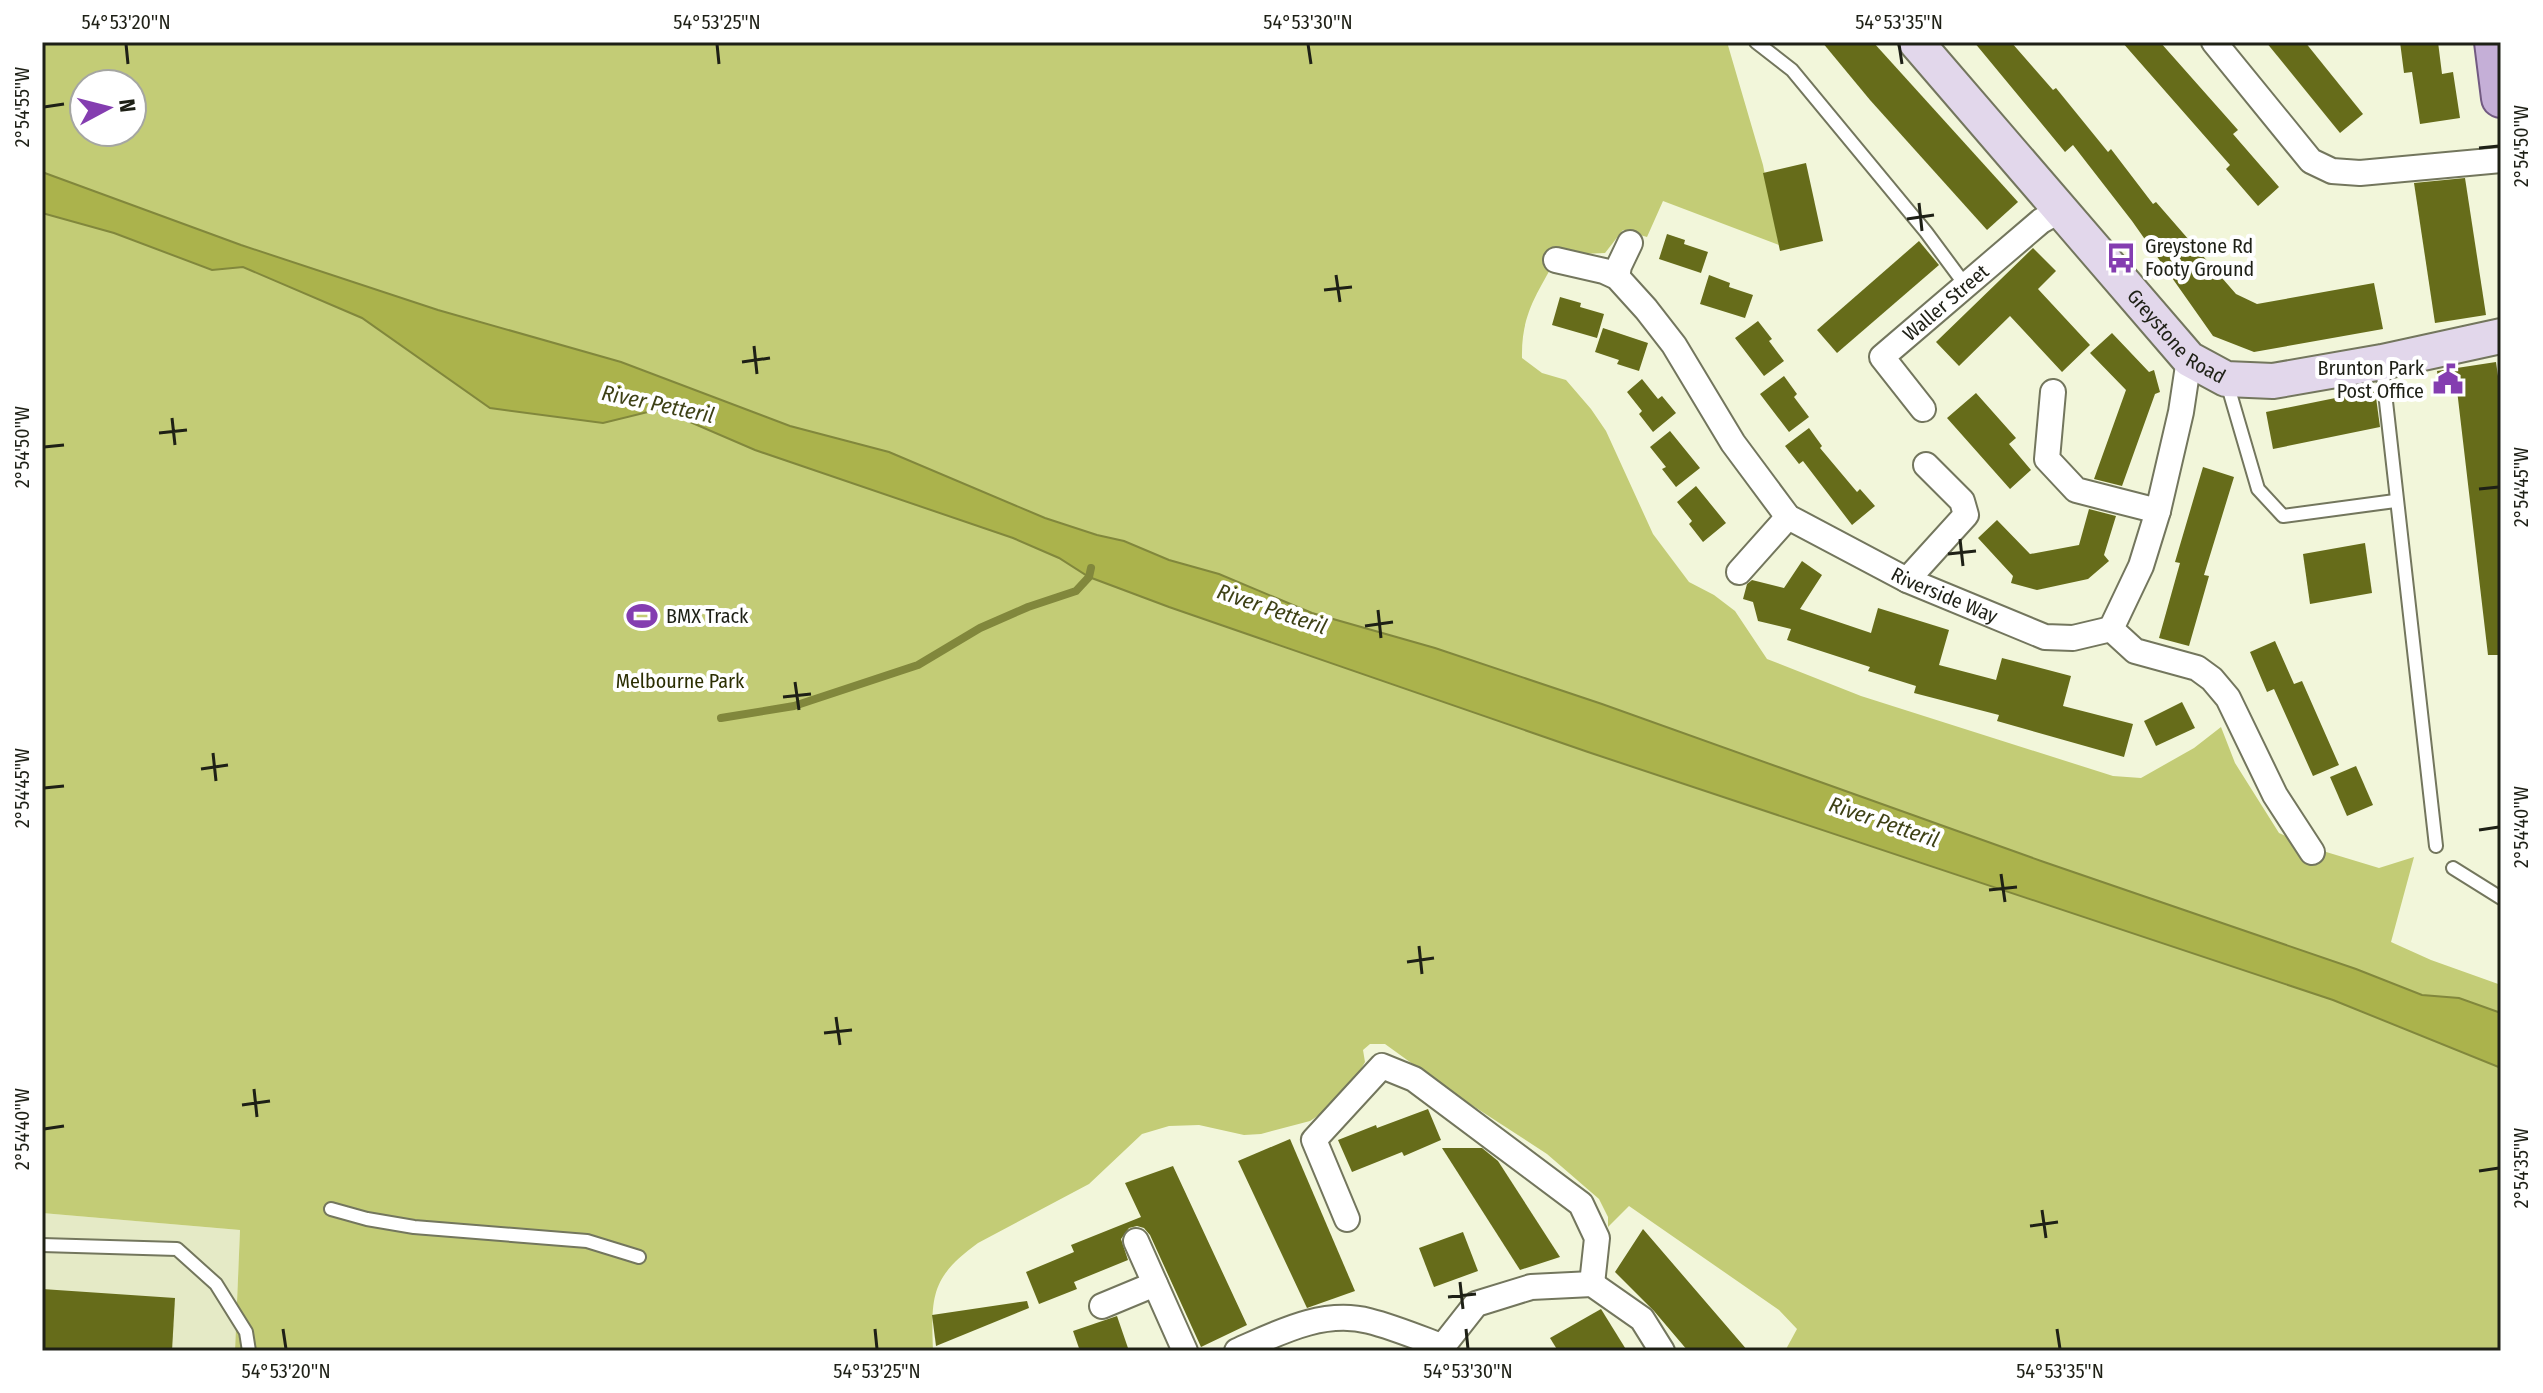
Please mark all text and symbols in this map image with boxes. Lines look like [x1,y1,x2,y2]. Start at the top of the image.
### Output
text: 54°53'20"N [81,10,171,34]
text: 54°53'25"N [673,10,761,34]
text: 54°53'30"N [1263,10,1353,34]
text: 54°53'35"N [1855,10,1943,34]
text: 2°54'55"W [10,67,34,147]
north arrow [68,68,148,148]
text: N [113,97,142,114]
text: 2°54'50"W [2509,105,2533,187]
place label: Greystone Rd Footy Ground [2145,234,2254,281]
bus stop icon: Greystone Rd Footy Ground [2104,241,2138,275]
street label: Waller Street [1898,259,1994,346]
street label: Greystone Road [2122,284,2230,389]
place label: Brunton Park Post Office [2318,356,2425,403]
public building icon: Brunton Park Post Office [2431,362,2465,396]
water label: River Petteril [599,379,717,429]
text: 2°54'50"W [10,406,34,488]
text: 2°54'45"W [2509,447,2533,527]
street label: Riverside Way [1887,562,2001,628]
water label: River Petteril [1213,578,1331,640]
sports icon: BMX Track [625,599,659,633]
place label: BMX Track [666,604,749,628]
park label: Melbourne Park [616,669,745,693]
text: 2°54'45"W [10,748,34,828]
text: 2°54'40"W [2509,786,2533,868]
water label: River Petteril [1825,791,1943,853]
text: 2°54'40"W [10,1088,34,1170]
text: 2°54'35"W [2509,1128,2533,1208]
text: 54°53'20"N [241,1359,331,1383]
text: 54°53'25"N [833,1359,921,1383]
text: 54°53'30"N [1423,1359,1513,1383]
text: 54°53'35"N [2016,1359,2104,1383]

